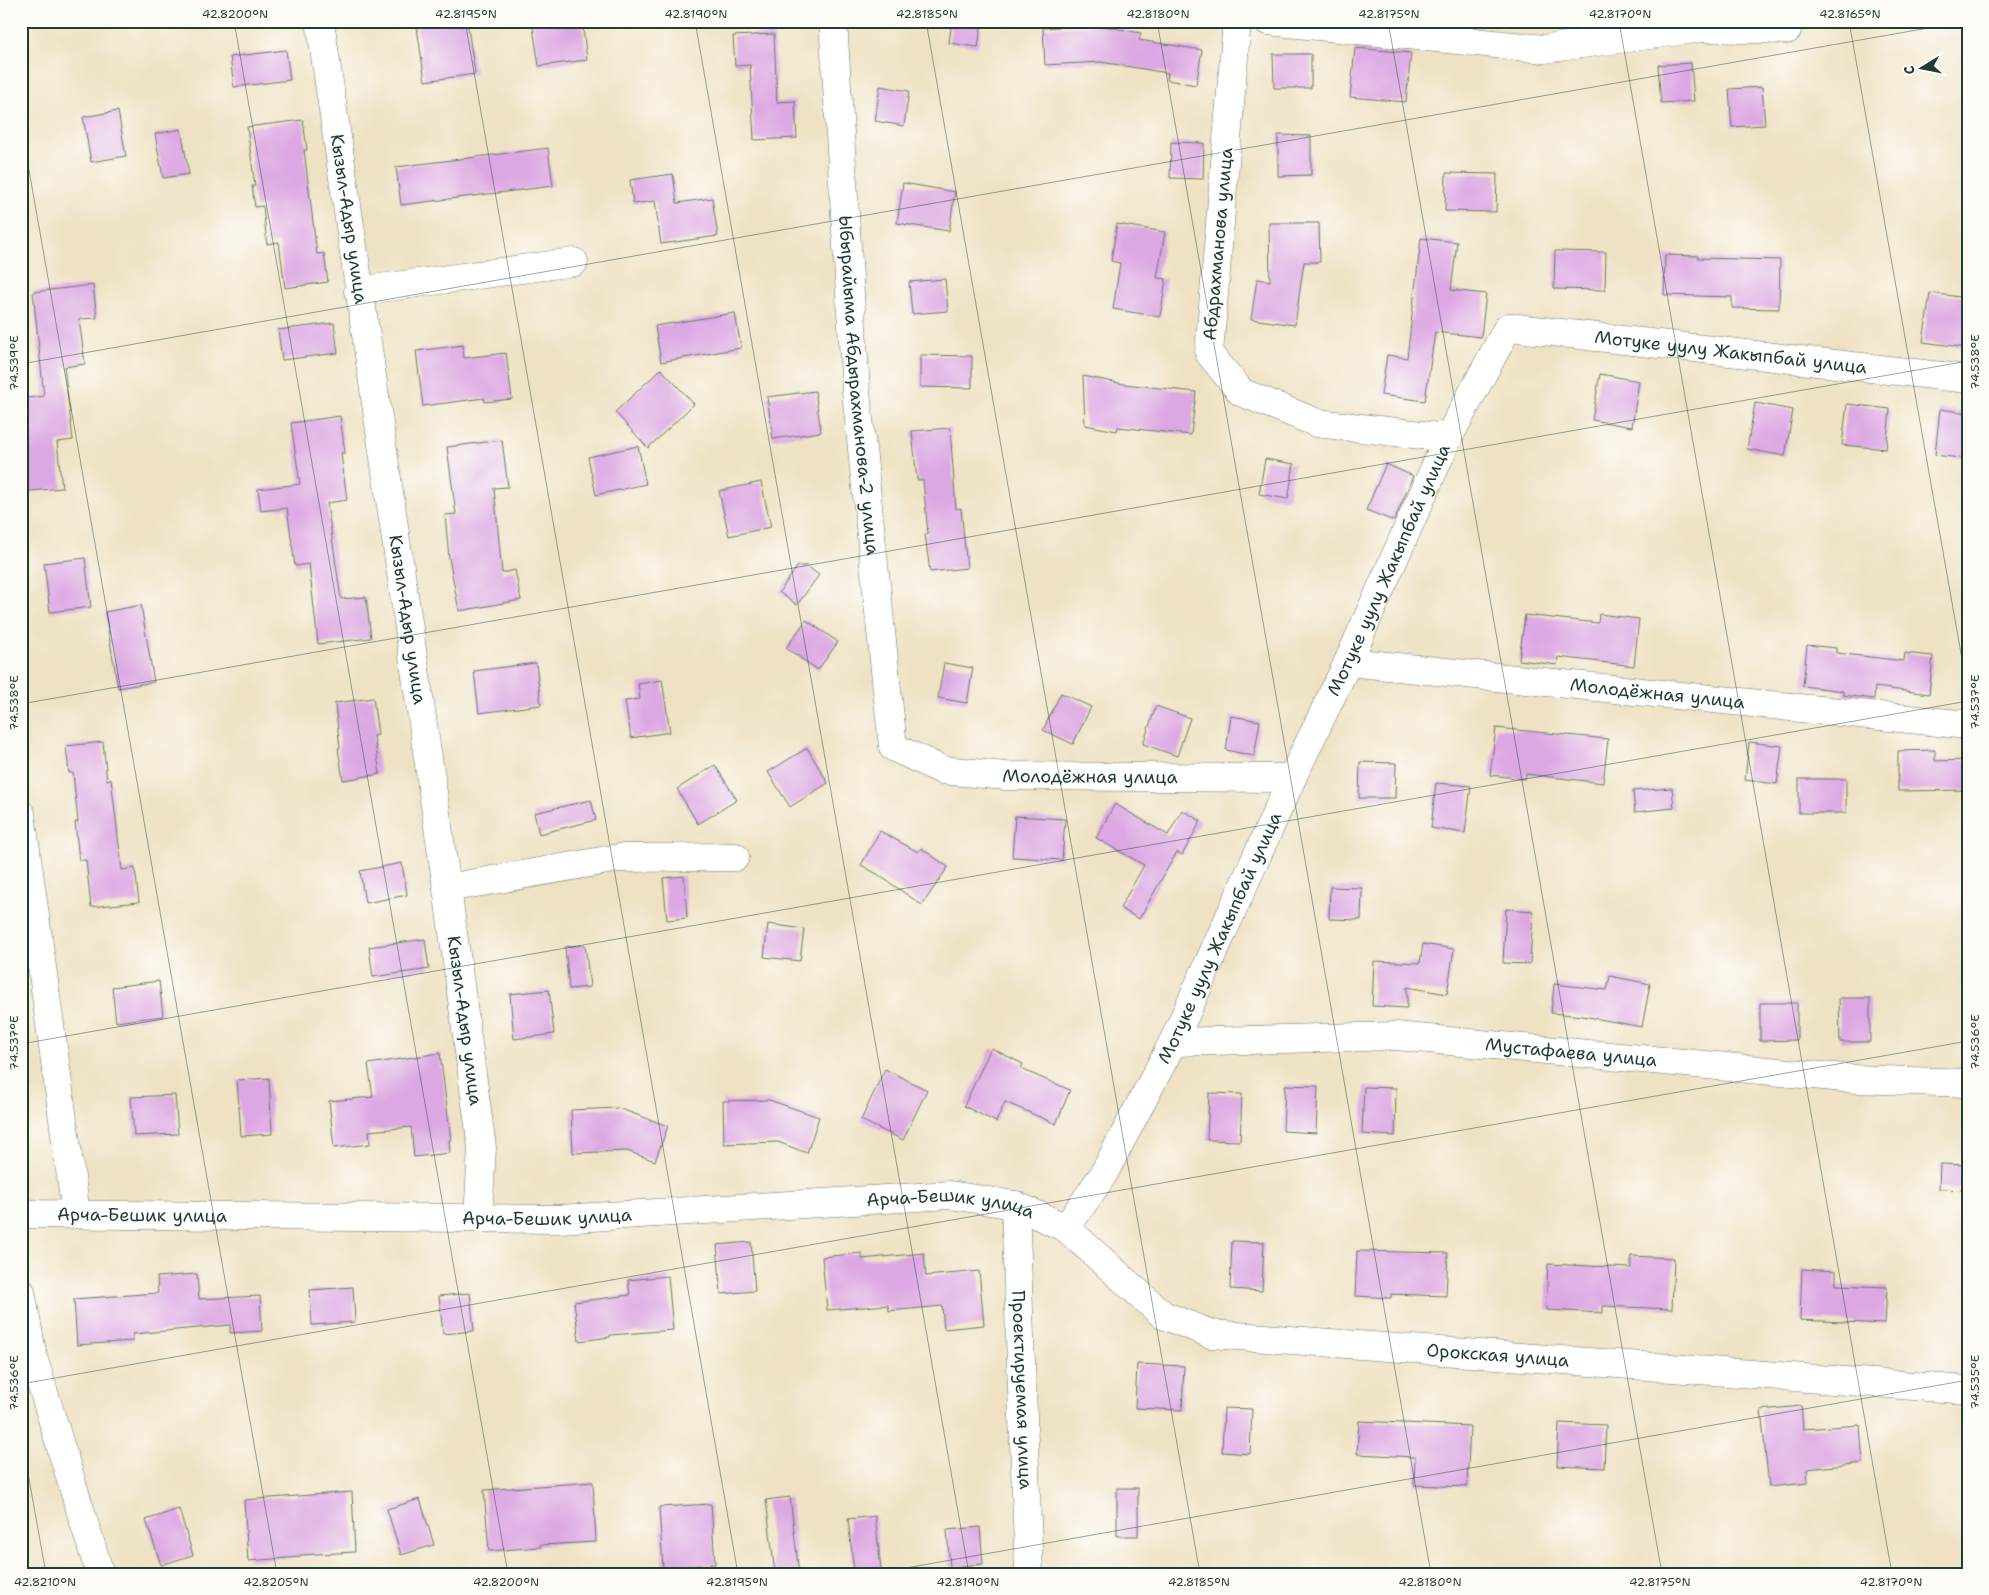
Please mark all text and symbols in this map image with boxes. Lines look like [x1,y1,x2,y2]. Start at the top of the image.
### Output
text: 42.8200°N [202,6,268,22]
text: 42.8195°N [435,6,497,22]
text: 42.8190°N [665,6,727,22]
text: 42.8185°N [896,6,958,22]
text: 42.8180°N [1126,6,1190,22]
text: 42.8175°N [1358,6,1420,22]
text: 42.8170°N [1589,6,1651,22]
text: 42.8165°N [1819,6,1881,22]
north arrow [1896,42,1946,92]
text: С [1900,64,1919,76]
street label: Кызыл-Адыр улица [325,132,373,305]
street label: Абдрахманова улица [1198,147,1238,341]
street label: Ыбырайыма Абдырахманова-2 улица [833,214,885,556]
street label: Мотуке уулу Жакыпбай улица [1593,325,1868,379]
text: 74.538°E [1967,334,1983,390]
text: 74.539°E [6,335,22,391]
street label: Мотуке уулу Жакыпбай улица [1321,440,1456,700]
street label: Кызыл-Адыр улица [383,533,432,706]
street label: Молодёжная улица [1569,673,1746,714]
text: 74.538°E [6,675,22,731]
text: 74.537°E [1967,675,1983,729]
street label: Молодёжная улица [1002,764,1178,789]
street label: Мотуке уулу Жакыпбай улица [1152,808,1287,1068]
street label: Кызыл-Адыр улица [442,934,488,1107]
text: 74.536°E [1967,1014,1983,1070]
text: 74.537°E [6,1016,22,1070]
street label: Мустафаева улица [1484,1032,1658,1072]
street label: Арча-Бешик улица [866,1183,1039,1224]
street label: Арча-Бешик улица [57,1202,227,1228]
street label: Арча-Бешик улица [462,1203,633,1231]
street label: Проектируемая улица [1006,1290,1038,1490]
street label: Орокская улица [1426,1338,1570,1372]
text: 74.536°E [6,1355,22,1411]
text: 74.535°E [1967,1355,1983,1409]
text: 42.8210°N [14,1574,76,1590]
text: 42.8205°N [243,1574,309,1590]
text: 42.8200°N [473,1574,539,1590]
text: 42.8195°N [706,1574,768,1590]
text: 42.8190°N [937,1574,999,1590]
text: 42.8185°N [1168,1574,1230,1590]
text: 42.8180°N [1398,1574,1462,1590]
text: 42.8175°N [1629,1574,1691,1590]
text: 42.8170°N [1860,1574,1922,1590]

